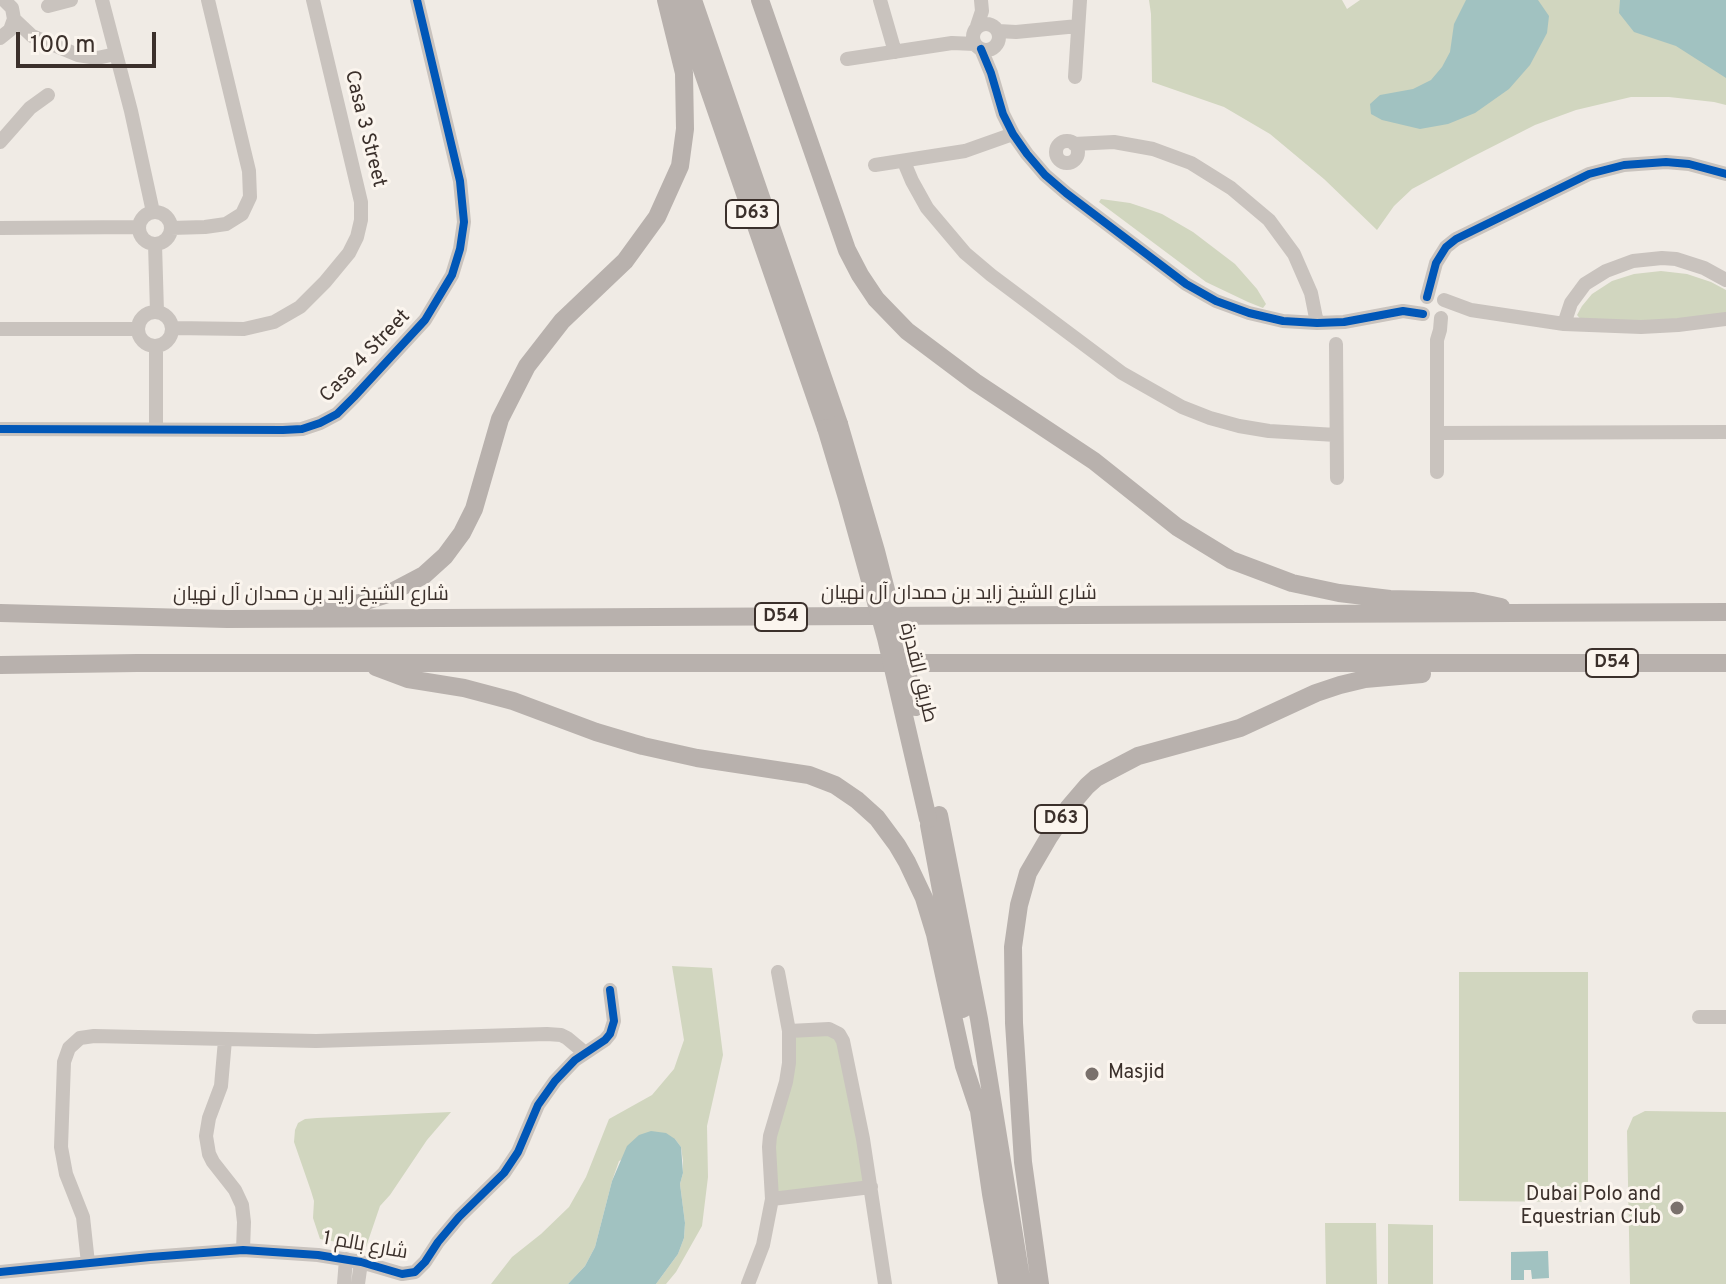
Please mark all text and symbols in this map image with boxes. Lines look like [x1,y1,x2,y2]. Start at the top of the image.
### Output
scale bar [20,16,160,66]
text: 100 m [30,31,96,61]
street label: Casa 3 Street [338,68,390,190]
road number: D63 [726,200,778,228]
street label: Casa 4 Street [316,305,416,409]
street label: شارع الشيخ زايد بن حمدان آل نهيان [821,583,1097,607]
street label: شارع الشيخ زايد بن حمدان آل نهيان [173,584,449,608]
road number: D54 [755,603,807,631]
street label: طريق القدرة [893,621,941,725]
road number: D54 [1586,649,1638,677]
road number: D63 [1035,805,1087,833]
place label: Masjid [1108,1062,1165,1086]
marker: Masjid [1083,1065,1101,1083]
place label: Dubai Polo and Equestrian Club [1521,1184,1661,1231]
marker: Dubai Polo and Equestrian Club [1668,1199,1686,1217]
street label: شارع بالم 1 [321,1228,409,1266]

